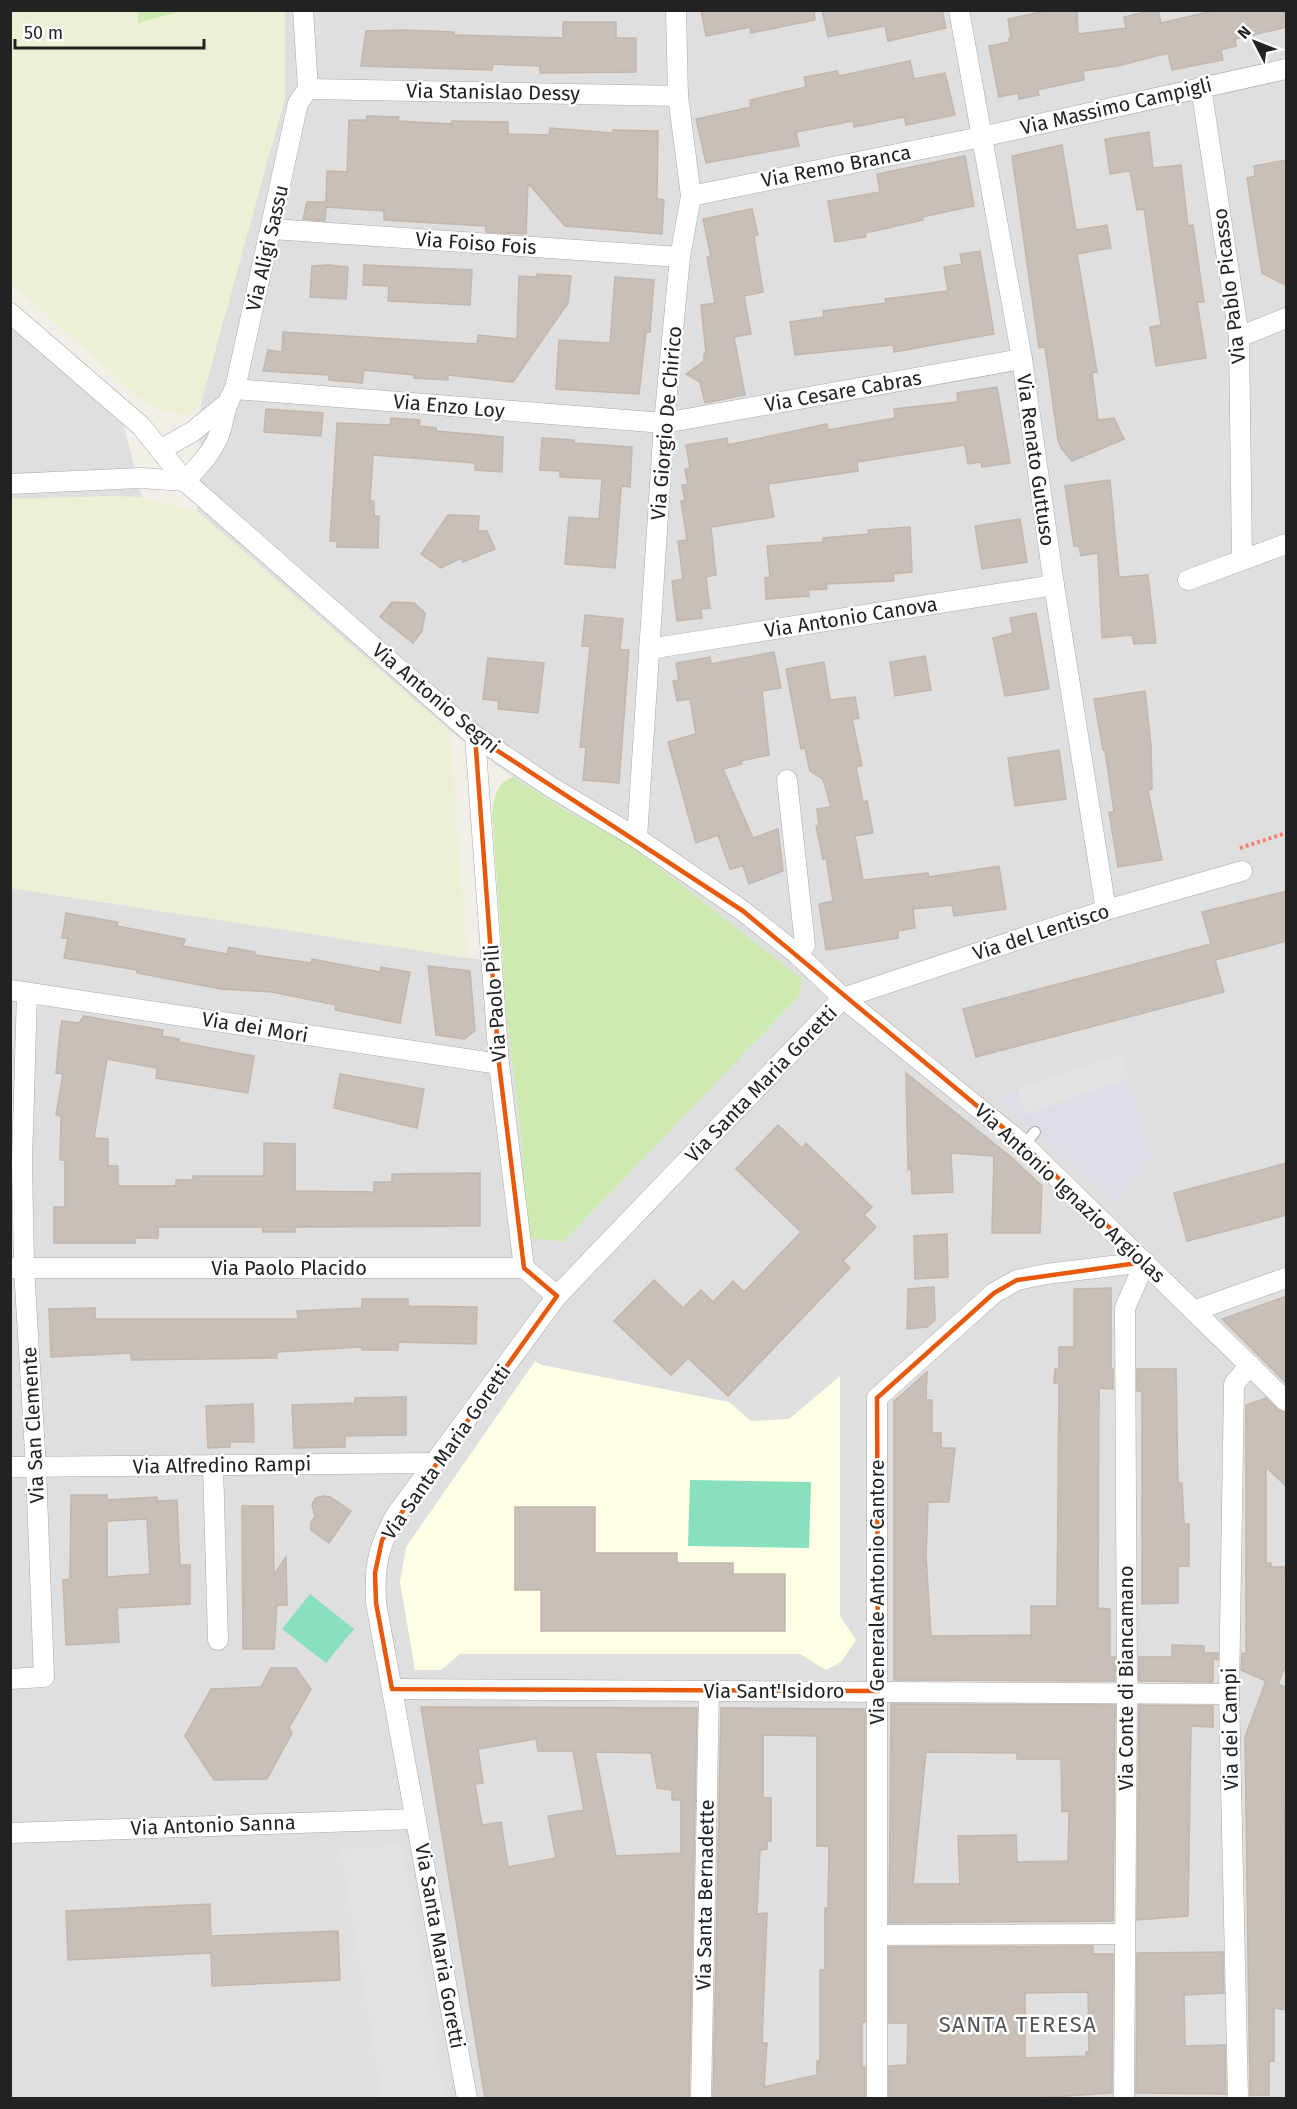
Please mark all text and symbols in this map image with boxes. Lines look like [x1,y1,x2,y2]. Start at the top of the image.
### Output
scale bar [15,12,204,50]
north arrow [1225,12,1285,72]
text: 50 m [24,22,63,44]
text: N [1234,22,1255,43]
street label: Via Massimo Campigli [1018,72,1214,140]
street label: Via Stanislao Dessy [406,78,580,106]
street label: Via Remo Branca [759,140,913,192]
street label: Via Aligi Sassu [241,182,293,314]
street label: Via Pablo Picasso [1208,207,1250,365]
street label: Via Foiso Fois [415,227,537,259]
street label: Via Giorgio De Chirico [646,325,686,521]
street label: Via Cesare Cabras [763,365,923,417]
street label: Via Renato Guttuso [1012,372,1060,548]
street label: Via Enzo Loy [392,389,506,423]
street label: Via Antonio Canova [763,591,939,643]
street label: Via Antonio Segni [368,638,504,758]
street label: Via del Lentisco [970,899,1112,965]
street label: Via Paolo Pili [479,944,511,1062]
street label: Via Santa Maria Goretti [680,1001,842,1167]
street label: Via dei Mori [200,1007,310,1047]
street label: Via Antonio Ignazio Argiolas [970,1098,1170,1288]
street label: Via Paolo Placido [211,1256,367,1280]
street label: Via San Clemente [17,1346,49,1504]
street label: Via Santa Maria Goretti [376,1360,516,1544]
street label: Via Alfredino Rampi [132,1451,312,1479]
street label: Via Generale Antonio Cantore [865,1459,889,1725]
street label: Via Conte di Biancamano [1114,1565,1138,1791]
street label: Via dei Campi [1217,1667,1243,1791]
street label: Via Sant'Isidoro [703,1679,845,1703]
street label: Via Santa Bernadette [691,1799,719,1991]
street label: Via Antonio Sanna [130,1810,296,1840]
street label: Via Santa Maria Goretti [410,1841,470,2051]
district label: SANTA TERESA [939,2011,1097,2038]

